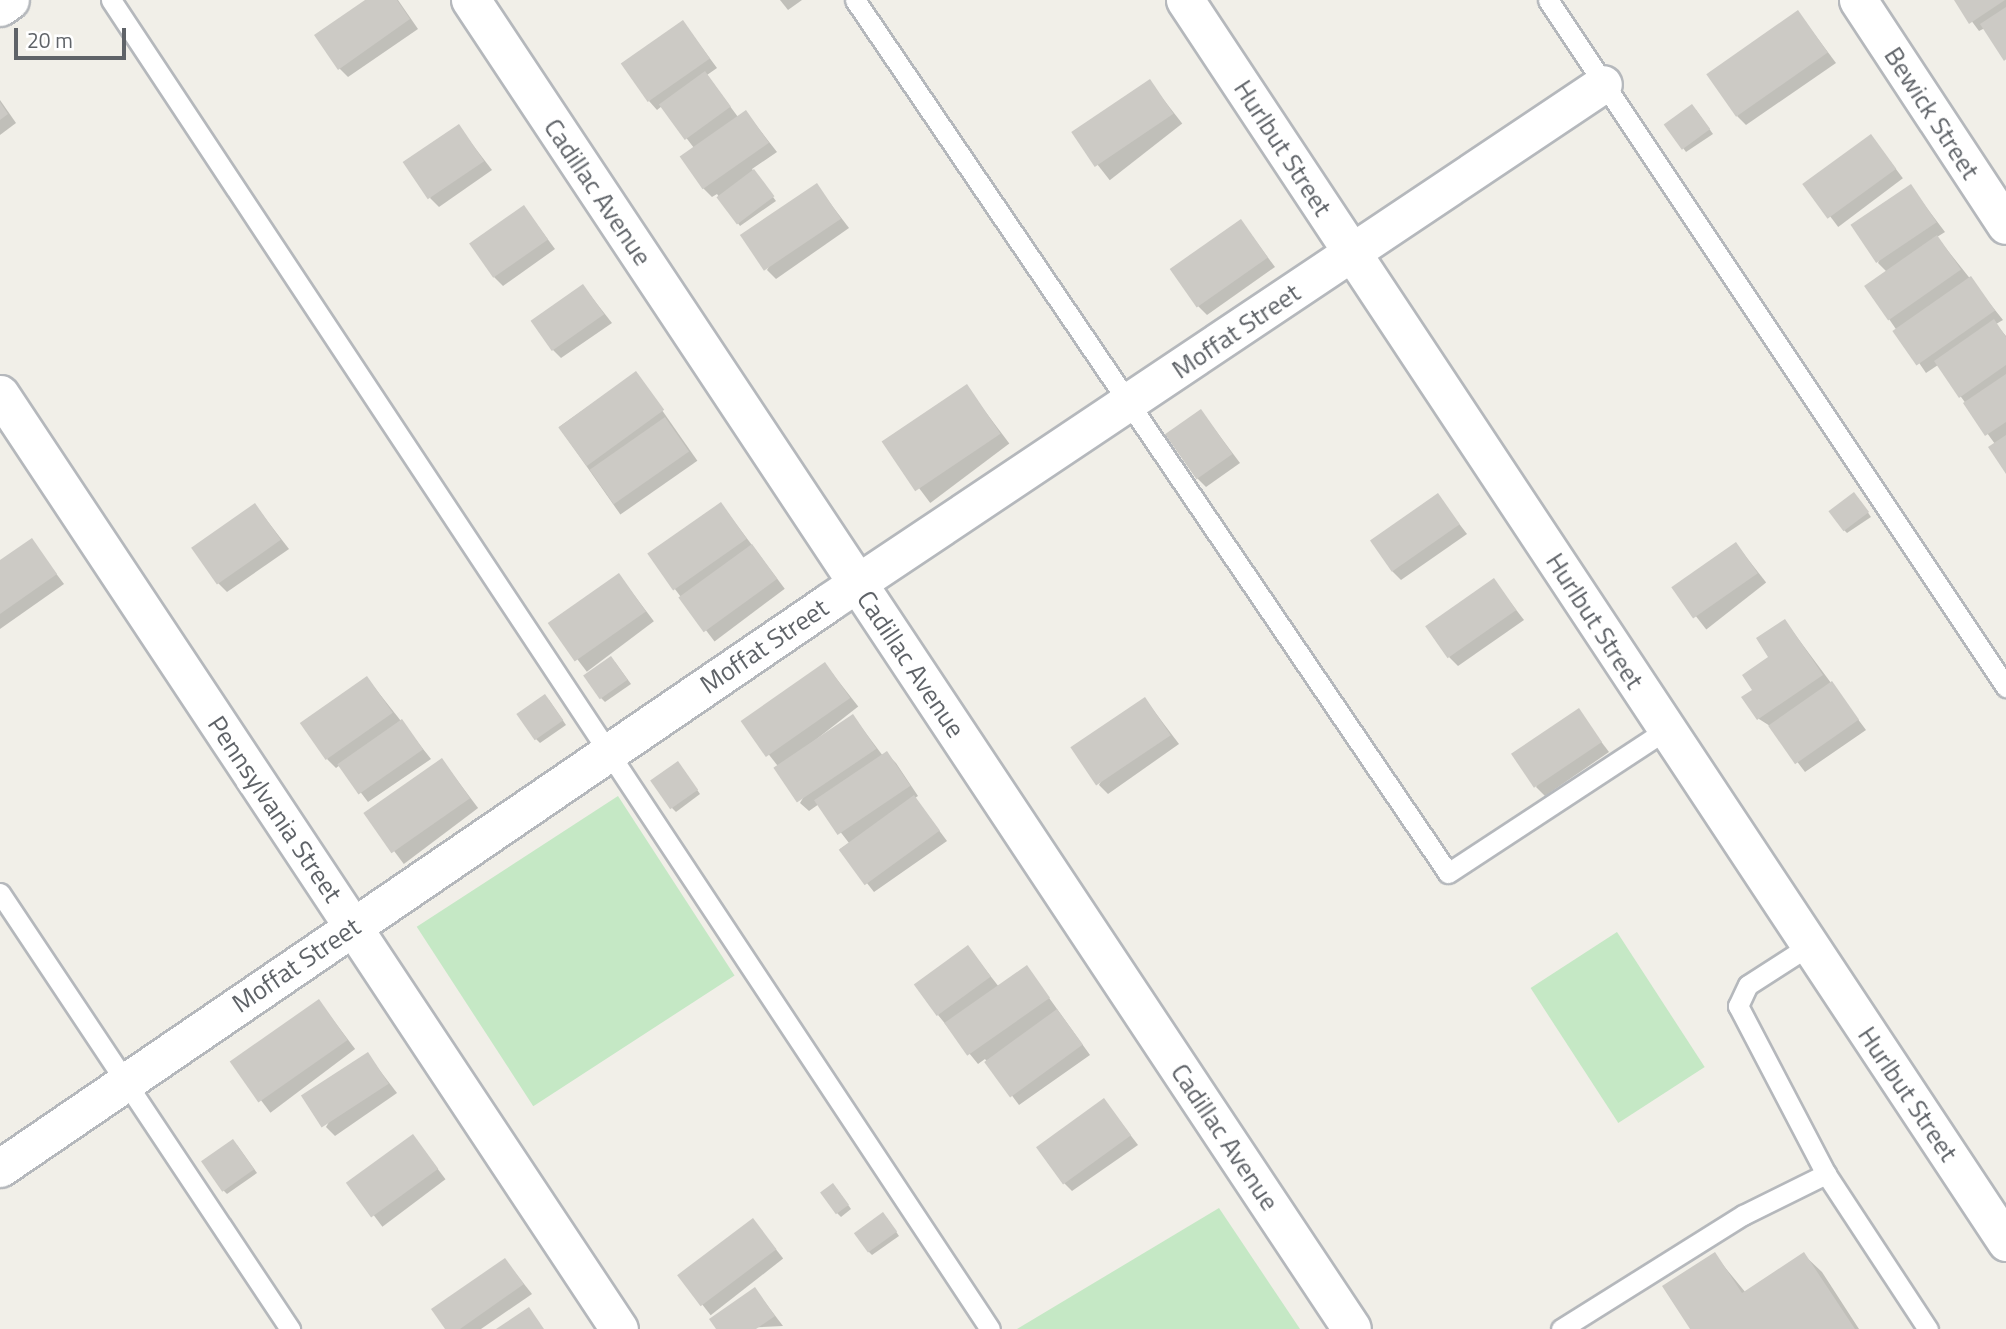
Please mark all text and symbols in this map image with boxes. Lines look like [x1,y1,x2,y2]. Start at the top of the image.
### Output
scale bar [18,14,130,58]
text: 20 m [27,24,73,56]
street label: Bewick Street [1878,41,1986,185]
street label: Hurlbut Street [1228,74,1338,222]
street label: Cadillac Avenue [538,113,658,271]
street label: Moffat Street [1166,277,1306,385]
street label: Hurlbut Street [1540,547,1650,695]
street label: Cadillac Avenue [851,585,971,743]
street label: Moffat Street [694,592,834,700]
street label: Pennsylvania Street [201,710,349,908]
street label: Moffat Street [226,911,366,1019]
street label: Hurlbut Street [1852,1021,1964,1167]
street label: Cadillac Avenue [1165,1058,1285,1216]

